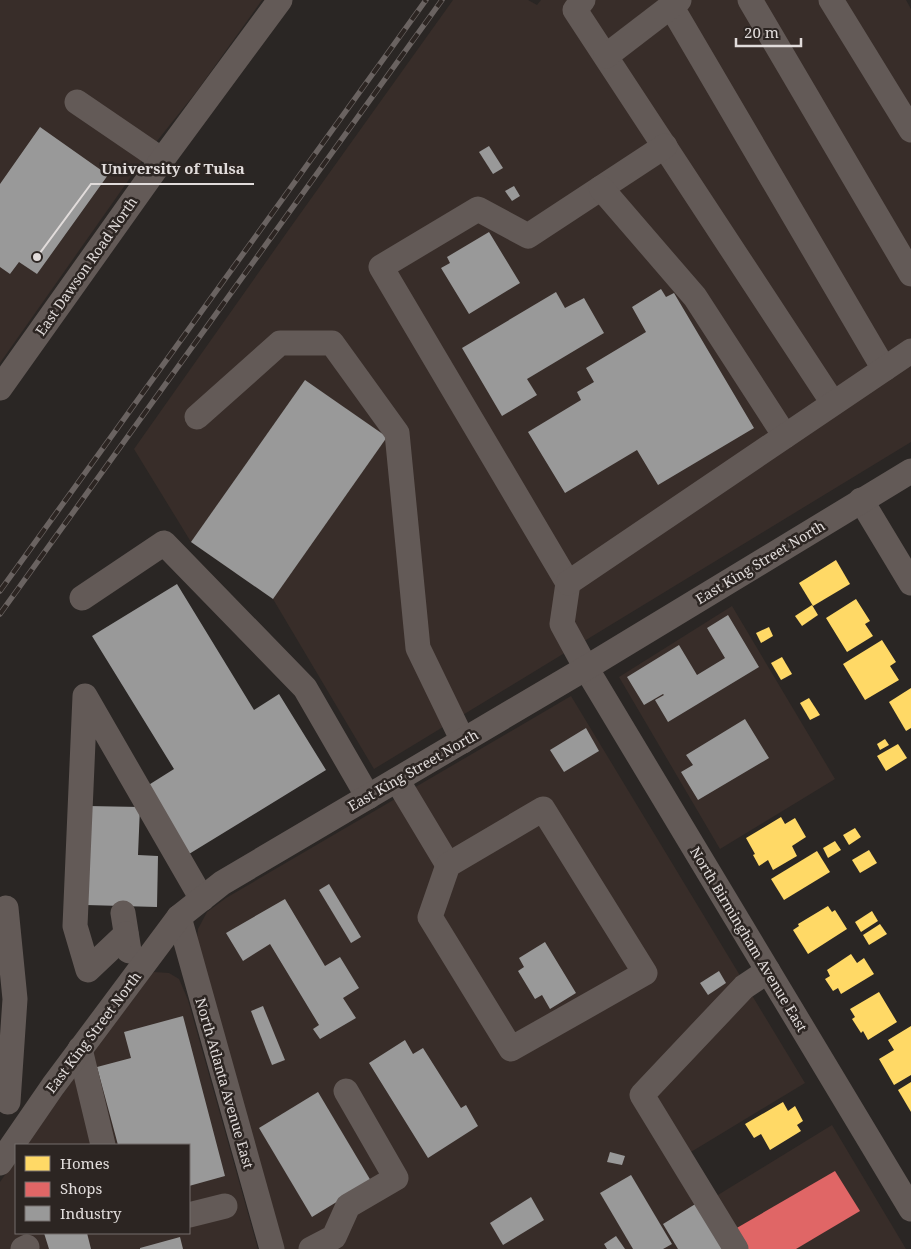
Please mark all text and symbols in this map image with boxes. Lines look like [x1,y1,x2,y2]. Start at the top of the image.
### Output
scale bar [736,15,801,47]
text: 20 m [744,22,779,42]
callout: University of Tulsa [91,154,254,184]
text: University of Tulsa [101,158,245,178]
street label: East Dawson Road North [31,193,141,339]
street label: East King Street North [692,516,828,608]
street label: East King Street North [344,725,482,815]
street label: North Birmingham Avenue East [686,843,812,1035]
street label: East King Street North [41,967,145,1097]
street label: North Atlanta Avenue East [191,995,259,1171]
legend [15,1144,190,1234]
text: Homes [60,1153,110,1173]
text: Shops [60,1178,103,1198]
text: Industry [60,1203,122,1223]

